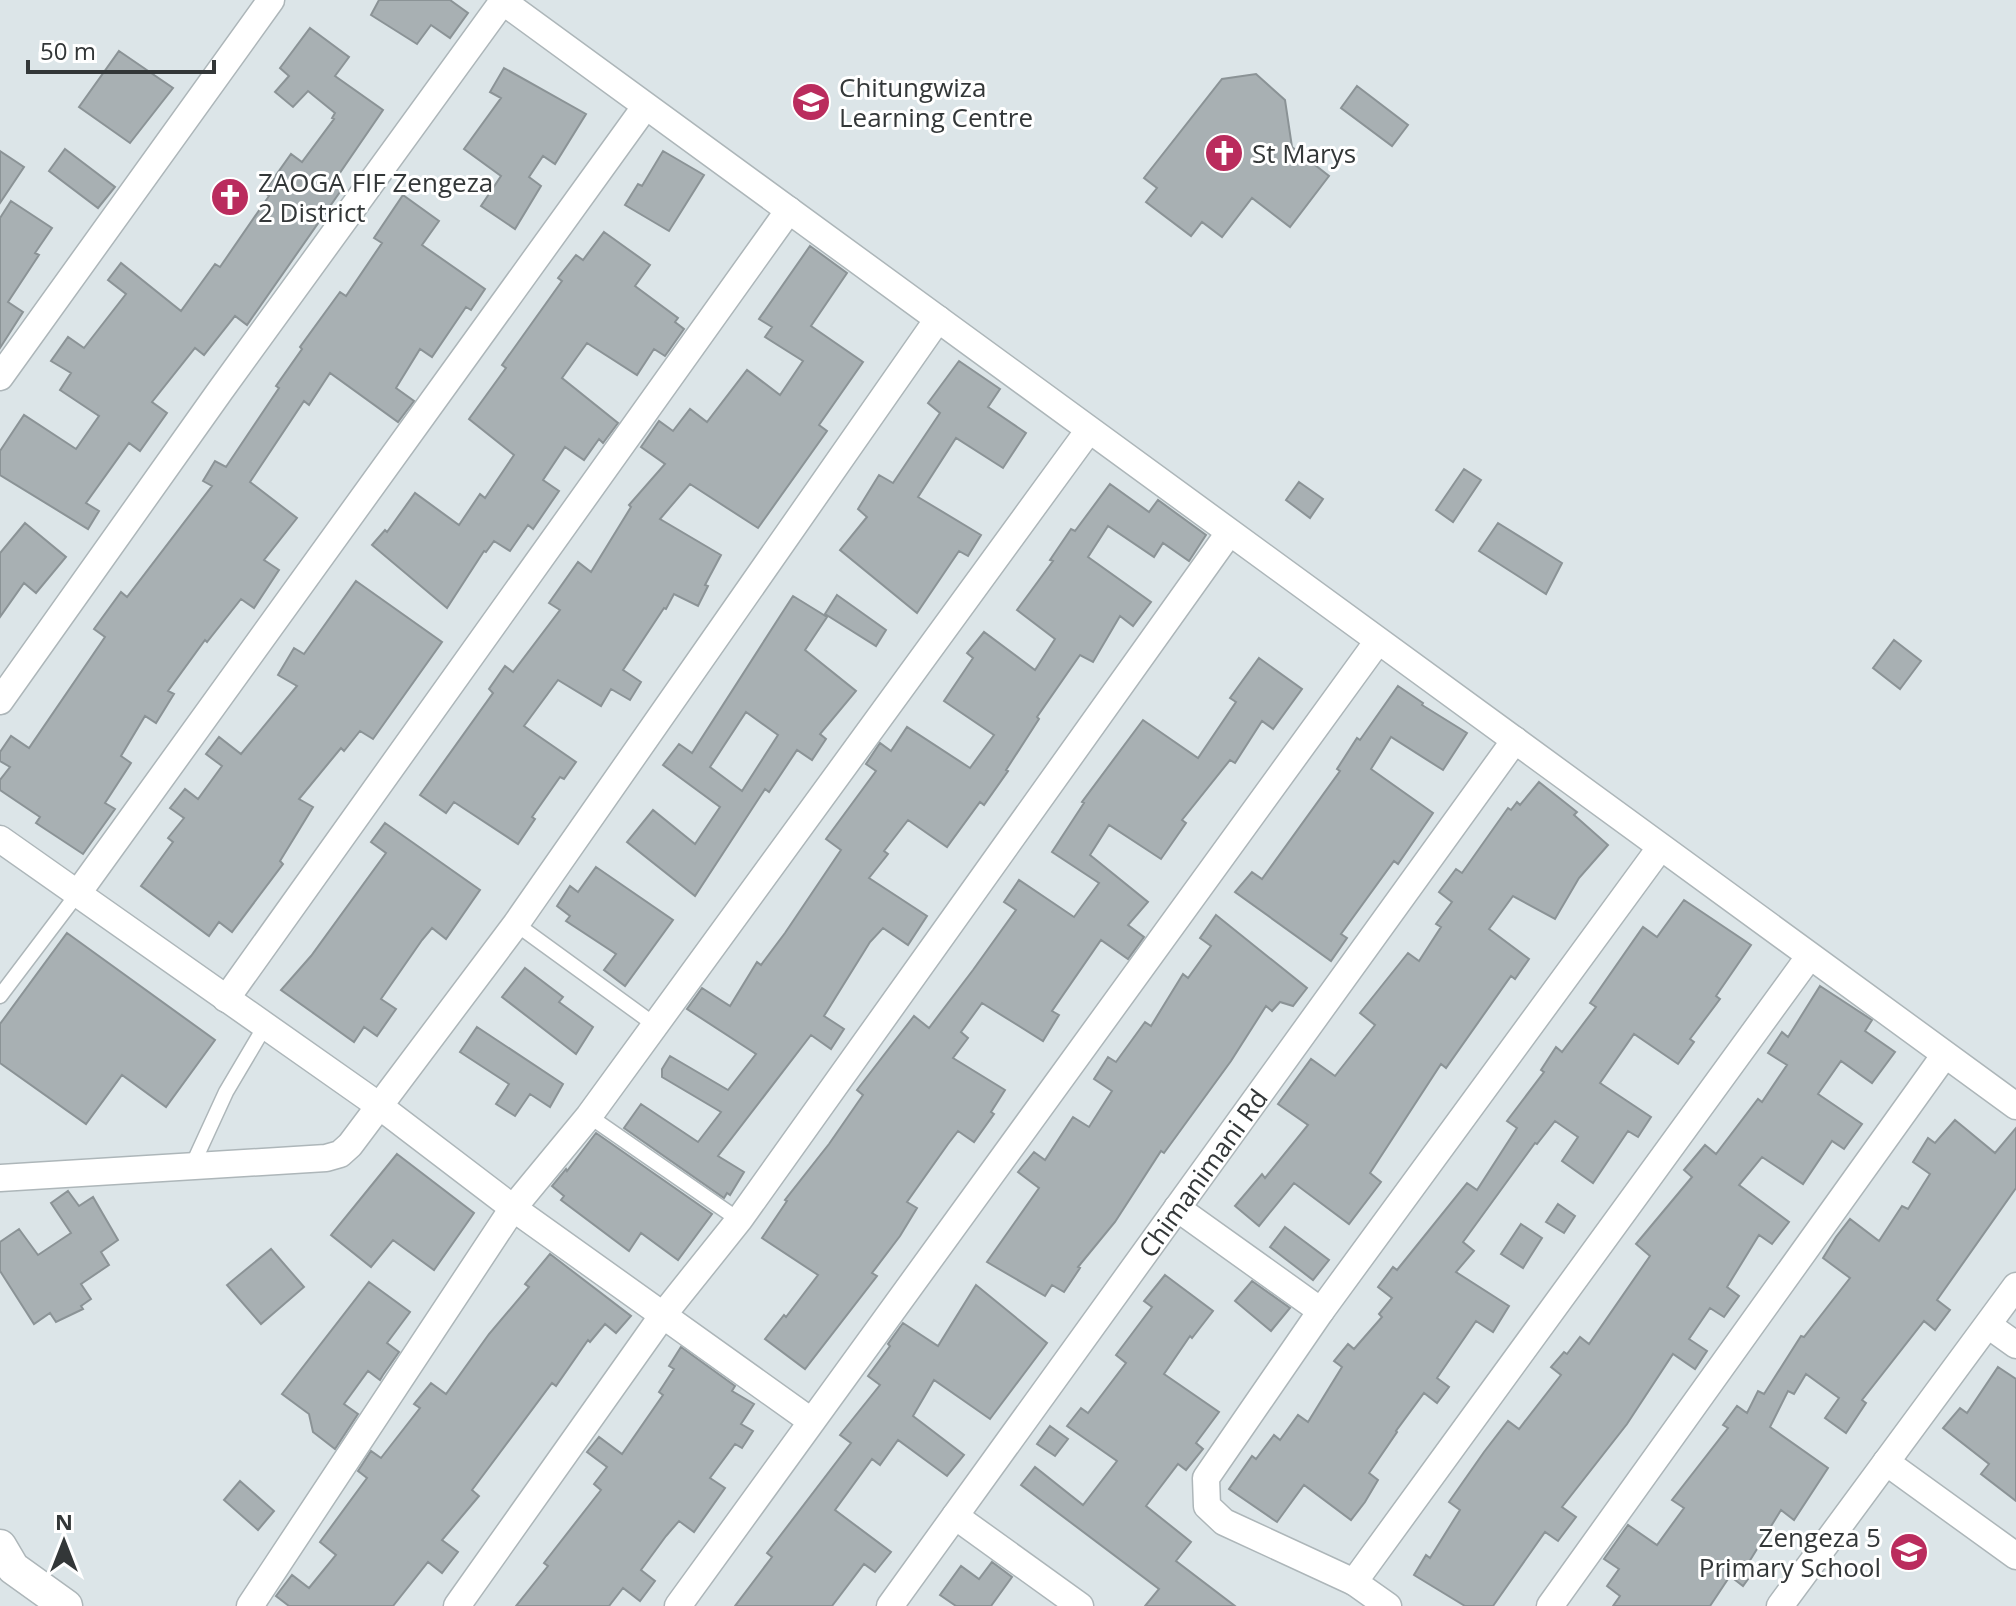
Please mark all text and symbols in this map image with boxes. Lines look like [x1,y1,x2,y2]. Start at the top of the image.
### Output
scale bar [28,24,214,74]
text: 50 m [40,34,96,67]
place label: Chitungwiza Learning Centre [839,69,1033,135]
school or university icon: Chitungwiza Learning Centre [790,81,832,123]
church icon: St Marys [1203,132,1245,174]
place label: St Marys [1252,135,1356,171]
place label: ZAOGA FIF Zengeza 2 District [258,164,493,230]
church icon: ZAOGA FIF Zengeza 2 District [209,176,251,218]
street label: Chimanimani Rd [1129,1081,1276,1265]
north arrow [24,1502,104,1582]
text: N [55,1506,73,1536]
place label: Zengeza 5 Primary School [1699,1519,1881,1585]
school or university icon: Zengeza 5 Primary School [1888,1531,1930,1573]

